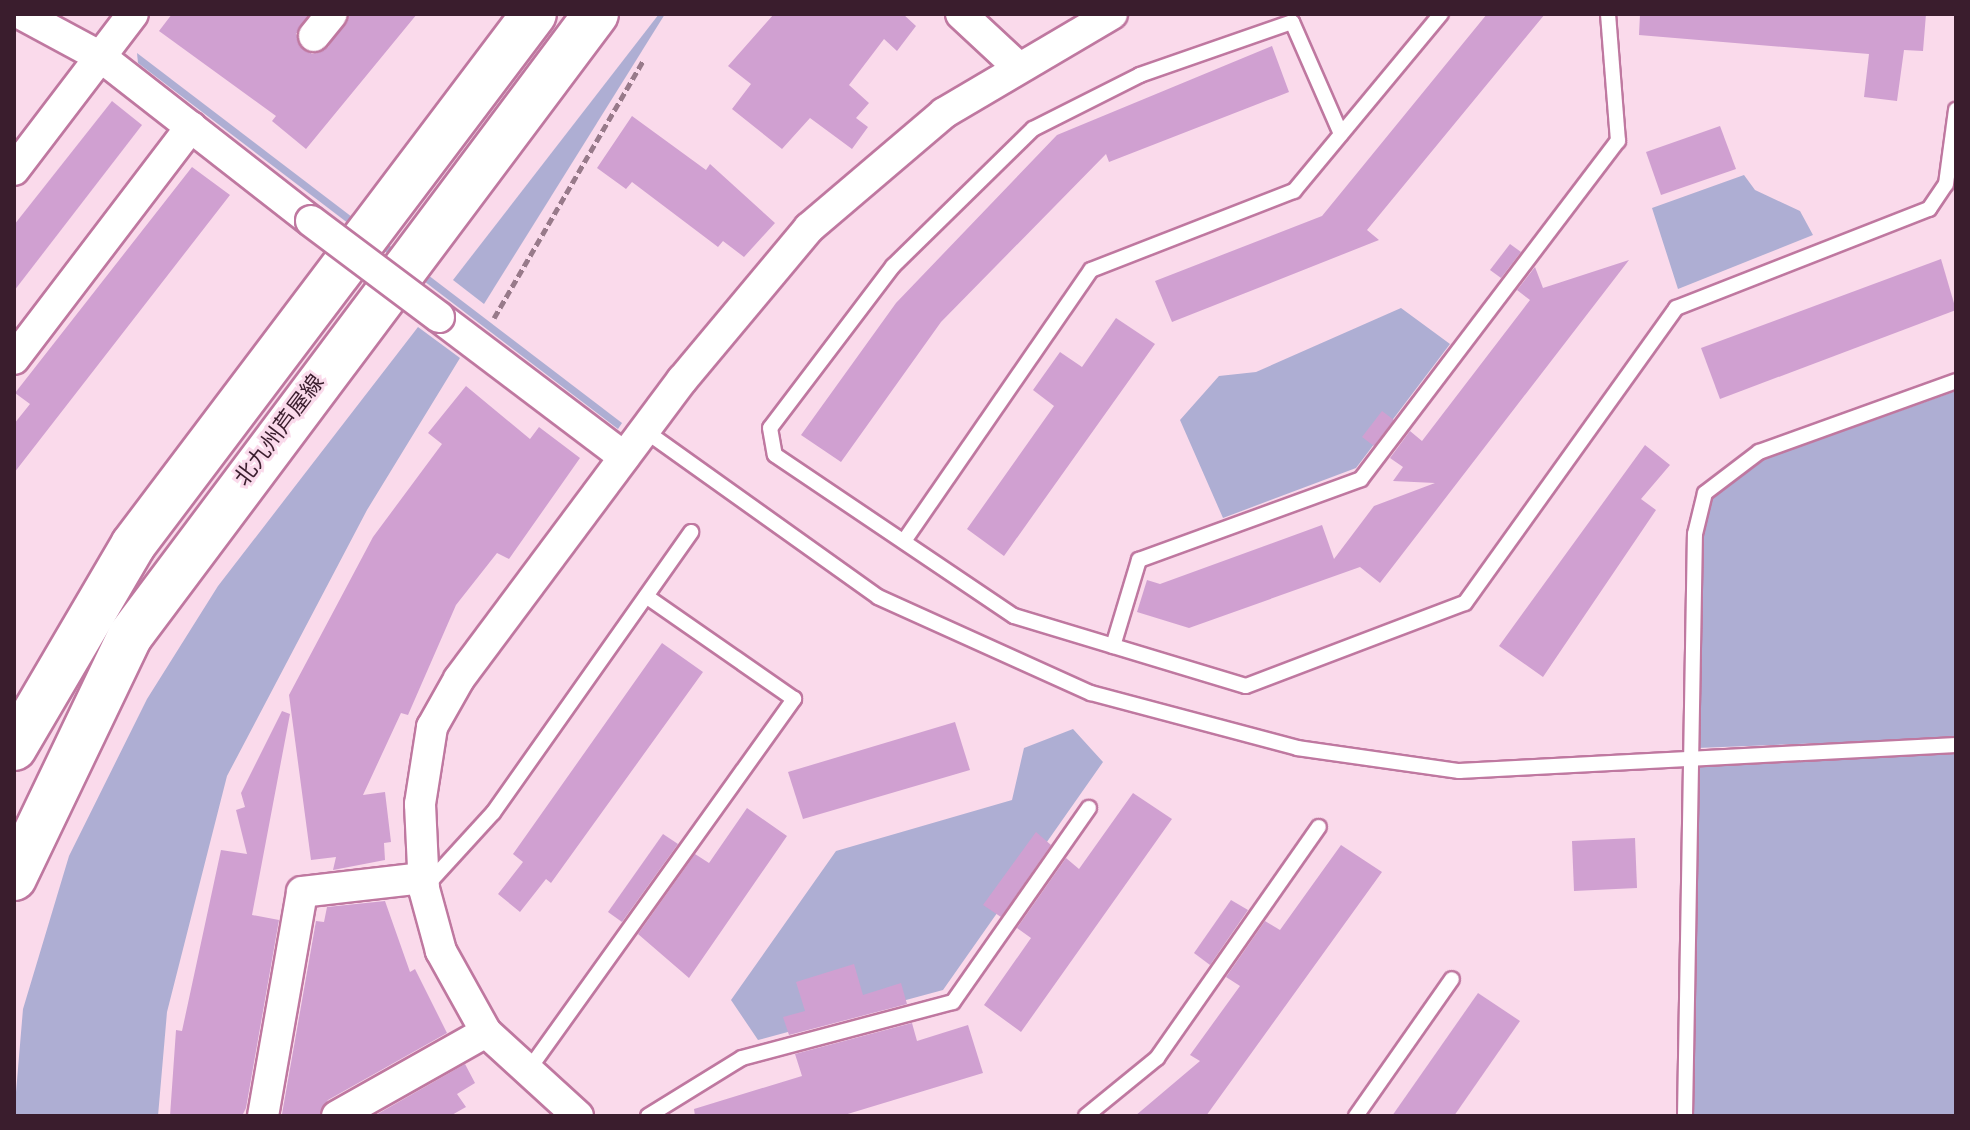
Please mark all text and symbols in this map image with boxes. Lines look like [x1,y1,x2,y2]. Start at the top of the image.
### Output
street label: 北九州芦屋線 [229,369,329,491]

